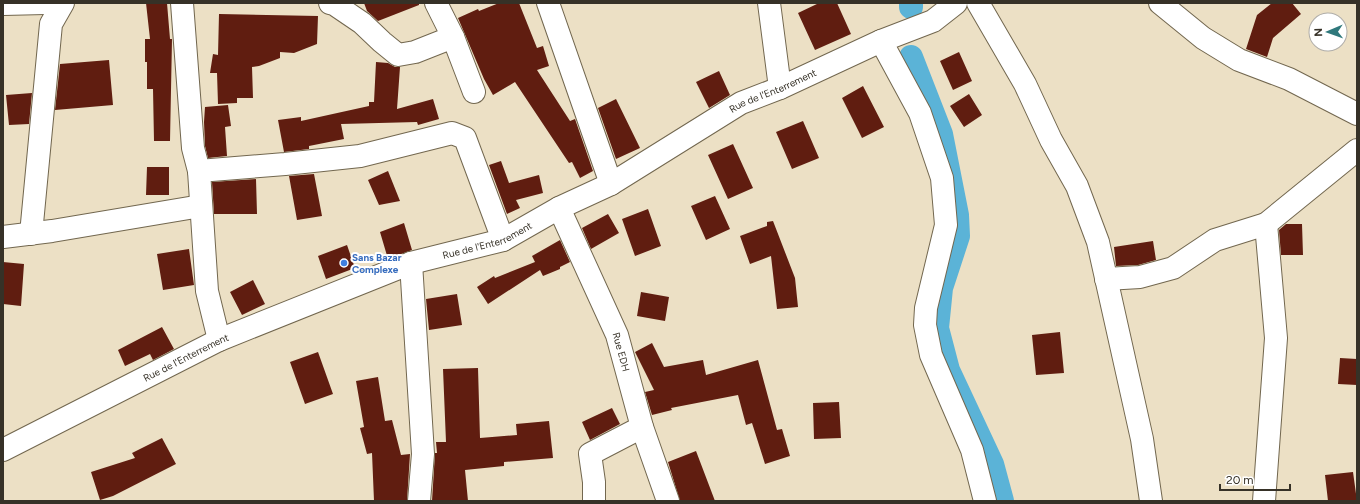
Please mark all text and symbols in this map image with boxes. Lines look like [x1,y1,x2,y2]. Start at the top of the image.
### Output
north arrow [1308,12,1348,52]
text: N [1312,28,1325,37]
street label: Rue de l'Enterrement [726,65,819,115]
street label: Rue de l'Enterrement [441,218,534,261]
place label: Sans Bazar Complexe [352,251,402,276]
marker: Sans Bazar Complexe [339,258,349,268]
street label: Rue de l'Enterrement [141,330,231,384]
street label: Rue EDH [610,331,633,373]
scale bar [1220,466,1290,492]
text: 20 m [1226,473,1254,487]

